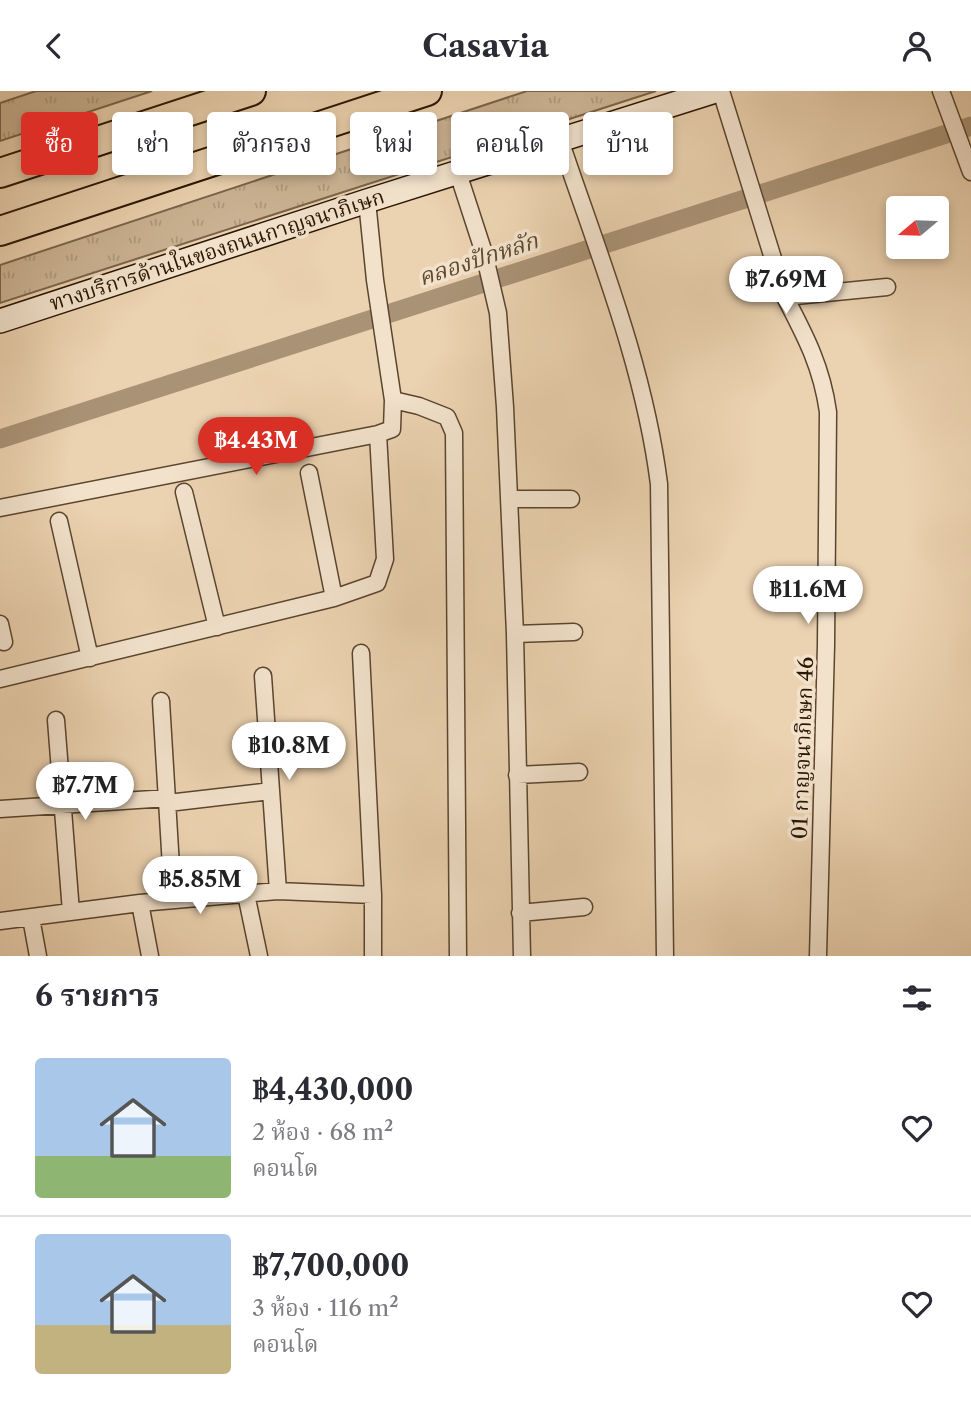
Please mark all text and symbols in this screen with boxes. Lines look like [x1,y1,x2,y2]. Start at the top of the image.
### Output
text: Casavia [422,26,549,65]
icon: back [35,27,73,65]
icon: person [898,27,936,65]
chip: ซื้อ [21,112,98,175]
chip: เช่า [112,112,193,175]
chip: ตัวกรอง [207,112,336,175]
chip: ใหม่ [350,112,437,175]
chip: คอนโด [451,112,569,175]
chip: บ้าน [583,112,673,175]
street label: ทางบริการด้านในของถนนกาญจนาภิเษก [46,182,387,316]
north arrow [886,196,948,259]
map controls [886,196,949,259]
water label: คลองปักหลัก [415,226,542,291]
pin: ฿7.69M [729,257,843,316]
text: ฿7.69M [745,265,827,293]
pin: ฿4.43M [199,417,313,477]
text: ฿4.43M [214,426,298,454]
pin: ฿11.6M [751,567,865,626]
text: ฿11.6M [769,575,847,603]
street label: 01 กาญจนาภิเษก 46 [787,656,818,840]
pin: ฿10.8M [232,723,346,782]
text: ฿10.8M [248,731,330,759]
pin: ฿7.7M [36,763,134,822]
text: ฿7.7M [52,771,118,799]
pin: ฿5.85M [143,857,257,916]
text: ฿5.85M [158,865,242,893]
text: 6 รายการ [35,977,159,1014]
icon: filters [898,979,936,1017]
text: ฿4,430,000 [252,1071,413,1108]
icon: home [91,1086,175,1170]
icon: heart [898,1109,936,1147]
text: 2 ห้อง · 68 m² [252,1118,393,1146]
text: คอนโด [252,1154,319,1182]
text: ฿7,700,000 [252,1247,409,1284]
icon: home [91,1262,175,1346]
icon: heart [898,1285,936,1323]
text: 3 ห้อง · 116 m² [252,1294,399,1322]
text: คอนโด [252,1330,319,1358]

